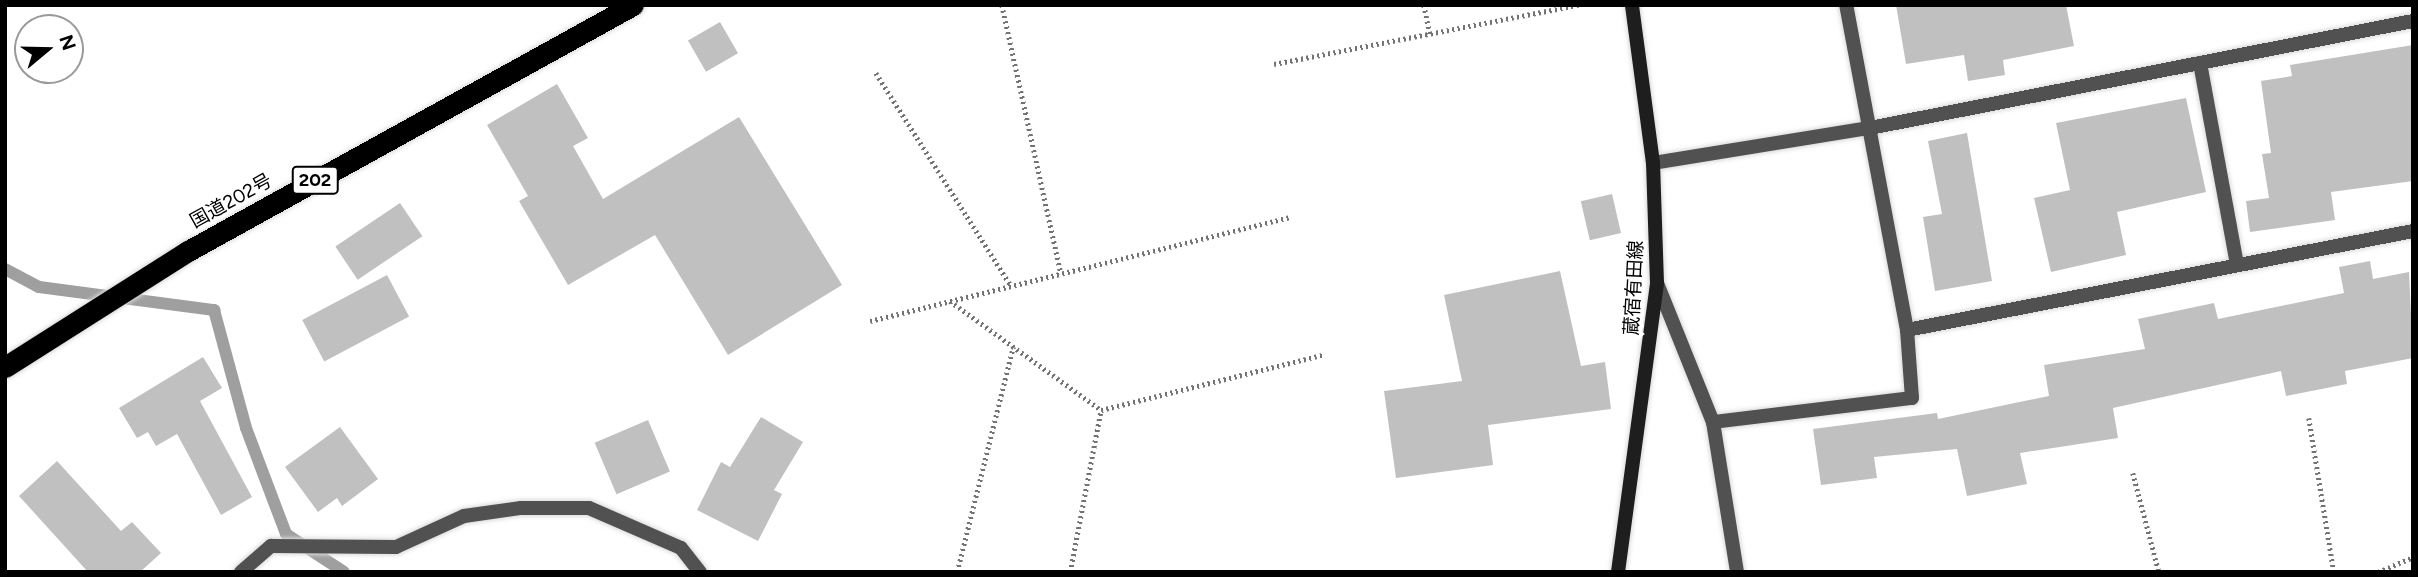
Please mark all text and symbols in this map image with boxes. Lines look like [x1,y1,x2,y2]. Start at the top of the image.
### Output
north arrow [14,14,84,84]
text: N [54,32,81,53]
road number: 202 [290,166,340,195]
street label: 国道202号 [186,169,276,233]
street label: 蔵宿有田線 [1620,240,1648,336]

